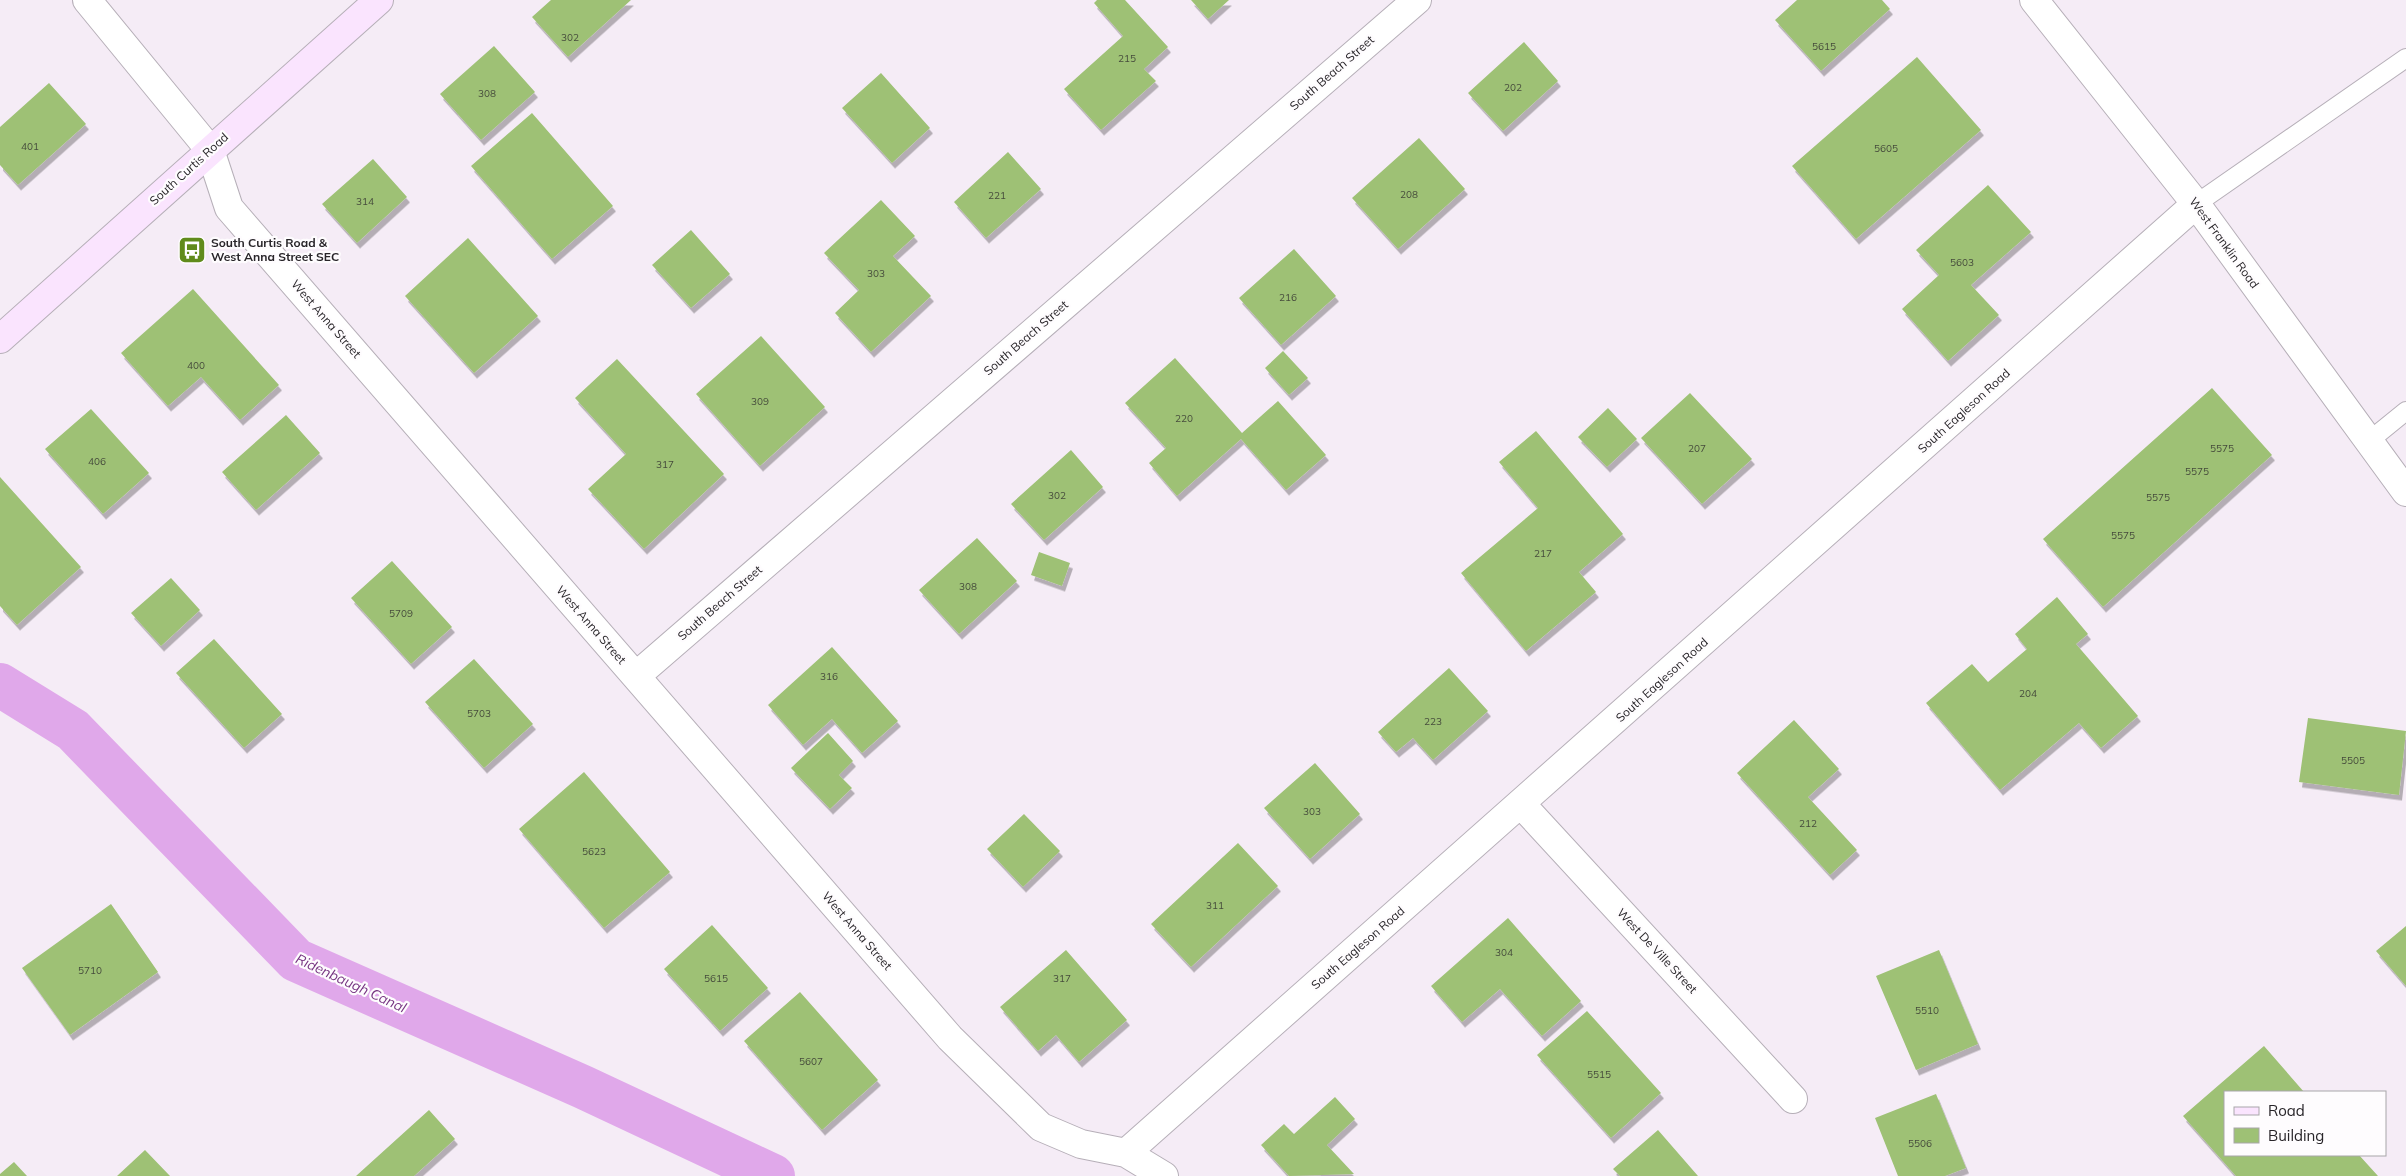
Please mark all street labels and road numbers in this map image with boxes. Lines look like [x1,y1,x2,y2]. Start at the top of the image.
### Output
street label: South Beach Street [1286,32,1377,113]
street label: South Curtis Road [146,129,231,208]
street label: West Franklin Road [2186,194,2263,291]
street label: West Anna Street [288,276,364,361]
street label: South Beach Street [980,297,1071,378]
street label: South Eagleson Road [1915,365,2013,456]
street label: South Beach Street [674,562,765,643]
street label: West Anna Street [553,582,629,667]
street label: South Eagleson Road [1613,634,1711,725]
street label: West Anna Street [819,888,895,973]
street label: South Eagleson Road [1308,903,1407,992]
street label: West De Ville Street [1614,905,1701,996]

